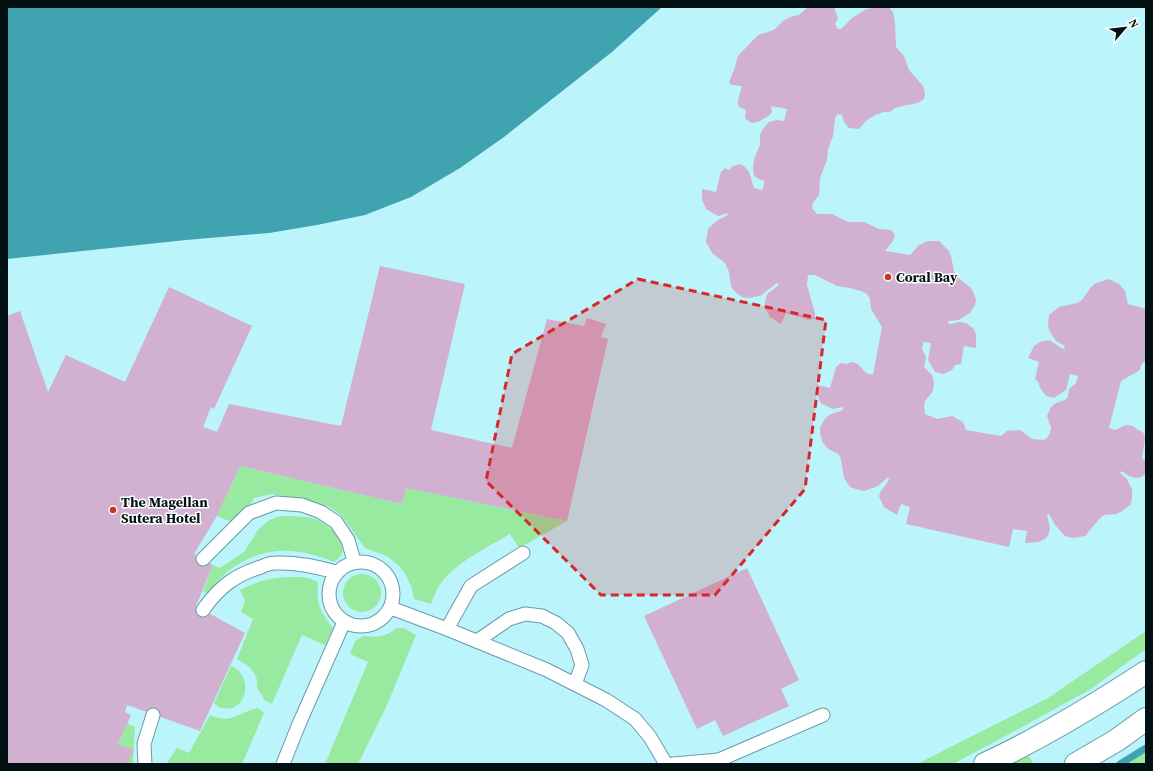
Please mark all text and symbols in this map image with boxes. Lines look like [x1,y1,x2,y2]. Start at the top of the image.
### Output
north arrow [1105,8,1145,48]
text: N [1125,16,1142,31]
place label: Coral Bay [896,267,958,287]
marker: Coral Bay [883,272,893,282]
place label: The Magellan Sutera Hotel [121,492,208,528]
marker: The Magellan Sutera Hotel [108,505,118,515]

